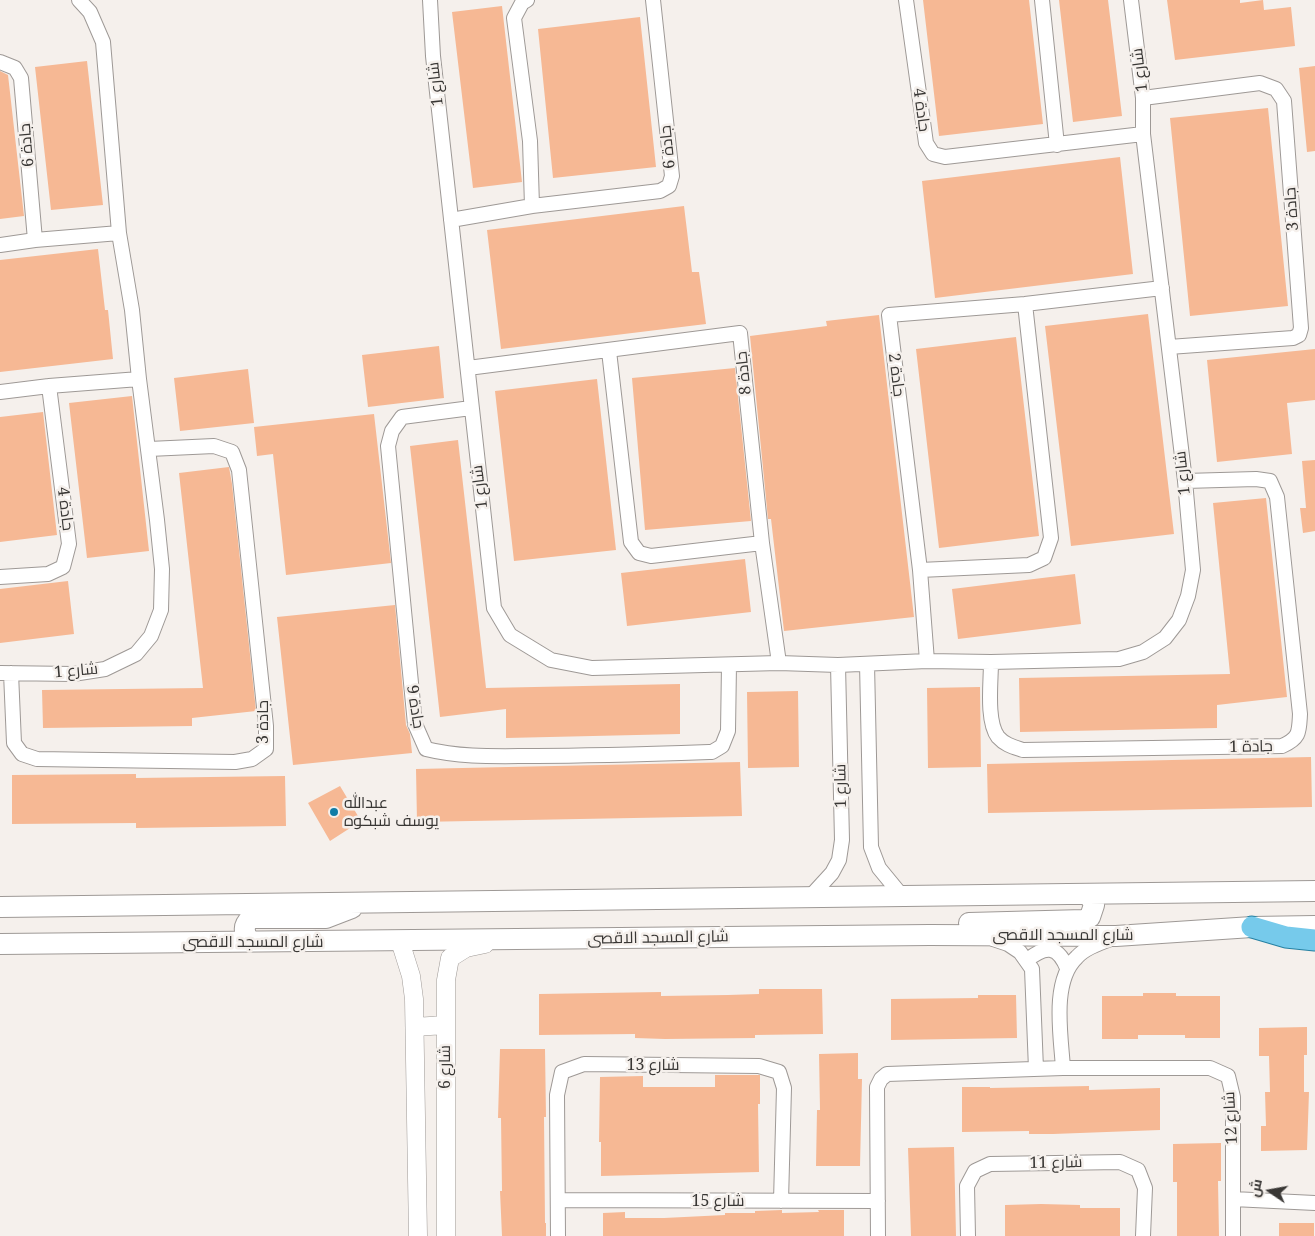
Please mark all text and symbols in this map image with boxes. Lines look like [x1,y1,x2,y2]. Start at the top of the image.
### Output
street label: شارع 1 [1128,47,1152,93]
street label: شارع 1 [424,61,448,107]
street label: جادة 4 [908,87,934,133]
street label: جادة 6 [16,122,38,168]
street label: جادة 6 [656,124,680,170]
street label: جادة 3 [1281,186,1303,232]
street label: جادة 8 [732,350,756,396]
street label: جادة 2 [884,352,908,398]
street label: شارع 1 [1171,450,1195,496]
street label: شارع 1 [468,464,492,510]
street label: جادة 4 [53,486,77,532]
street label: شارع 1 [53,660,99,682]
street label: جادة 9 [402,684,428,730]
street label: جادة 3 [253,700,273,744]
street label: جادة 1 [1229,737,1273,757]
street label: شارع 1 [831,764,851,808]
place label: عبدالله يوسف شبكوه [344,793,439,831]
marker: عبدالله يوسف شبكوه [328,806,340,818]
street label: شارع المسجد الاقصى [992,925,1134,945]
street label: شارع المسجد الاقصى [587,927,729,949]
street label: شارع المسجد الاقصى [182,932,324,952]
street label: شارع 6 [435,1045,455,1089]
street label: شارع 13 [626,1055,680,1075]
street label: شارع 12 [1220,1091,1242,1145]
street label: شارع 11 [1029,1153,1083,1173]
north arrow [1245,1166,1295,1216]
text: ش [1244,1177,1266,1199]
street label: شارع 15 [691,1191,745,1211]

